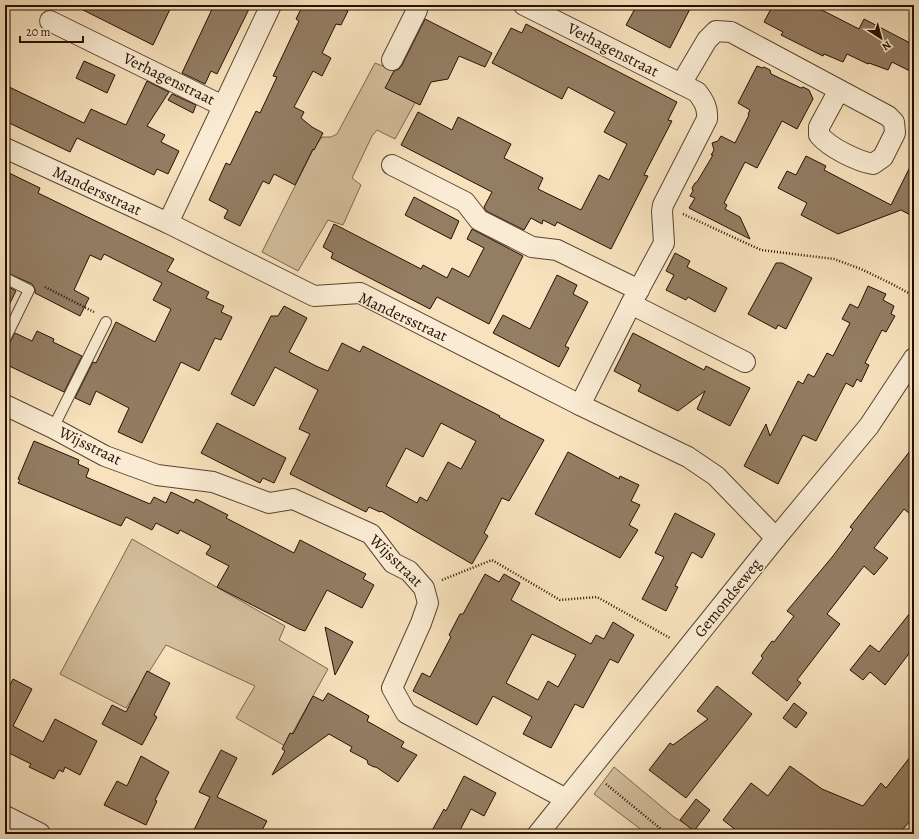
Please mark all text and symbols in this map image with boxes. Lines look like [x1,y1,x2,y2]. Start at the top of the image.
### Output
street label: Verhagenstraat [563,17,662,82]
scale bar [20,18,83,44]
north arrow [861,18,901,58]
text: 20 m [26,24,50,40]
text: N [879,37,894,54]
street label: Verhagenstraat [118,47,219,111]
street label: Mandersstraat [49,161,145,221]
street label: Mandersstraat [355,287,451,347]
street label: Wijsstraat [54,421,125,471]
street label: Wijsstraat [364,529,428,592]
street label: Gemondseweg [689,554,767,642]

